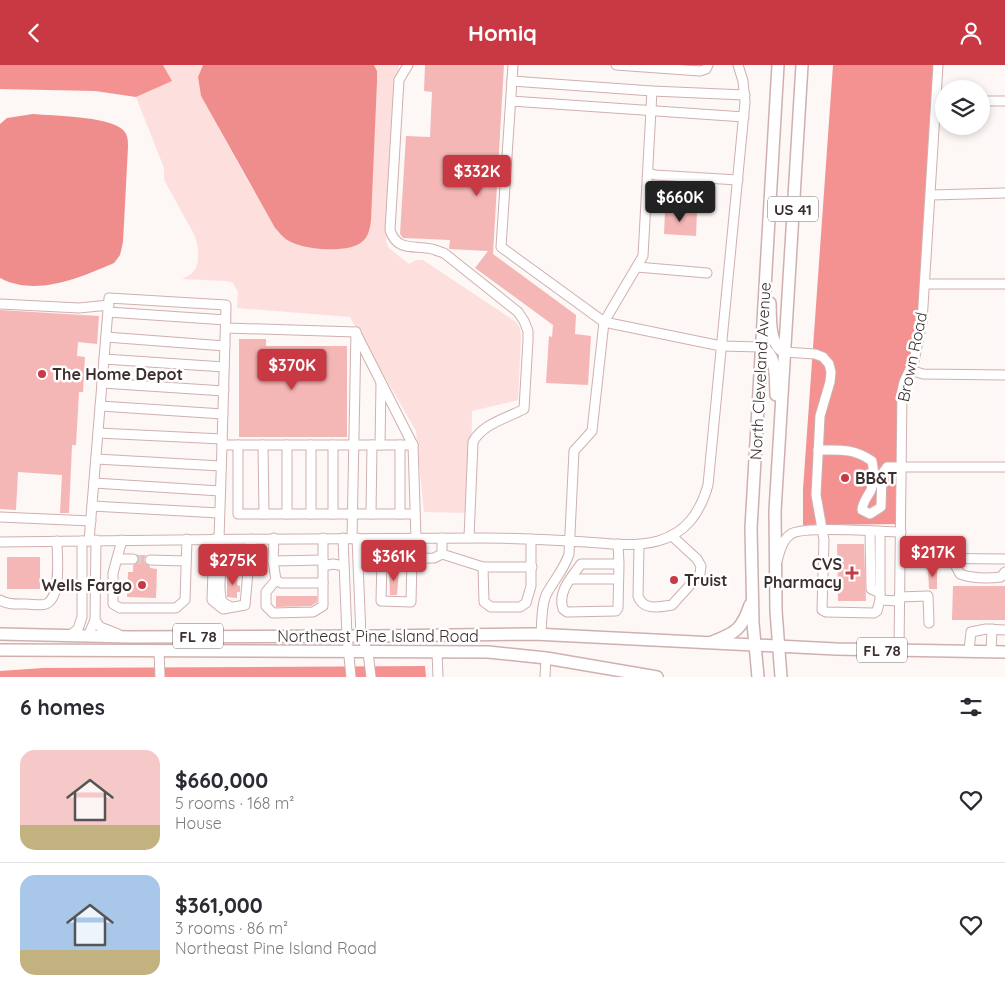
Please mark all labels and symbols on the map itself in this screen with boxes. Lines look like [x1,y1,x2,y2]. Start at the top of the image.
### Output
pin: $332K [442,155,512,197]
pin: $660K [645,181,715,223]
road number: US 41 [768,197,818,221]
street label: North Cleveland Avenue [745,282,775,460]
street label: Brown Road [893,310,931,404]
pin: $370K [257,349,327,391]
place label: The Home Depot [52,364,183,384]
marker: The Home Depot [36,368,48,380]
place label: BB&T [855,468,897,488]
marker: BB&T [839,472,851,484]
pin: $217K [898,535,968,578]
pin: $361K [359,539,429,582]
pin: $275K [198,543,268,586]
place label: CVS Pharmacy [763,554,842,592]
marker: CVS Pharmacy [846,567,858,579]
place label: Truist [684,570,727,590]
marker: Truist [668,574,680,586]
place label: Wells Fargo [42,575,132,595]
marker: Wells Fargo [136,579,148,591]
road number: FL 78 [173,623,223,649]
street label: Northeast Pine Island Road [277,626,479,646]
road number: FL 78 [857,637,907,663]

